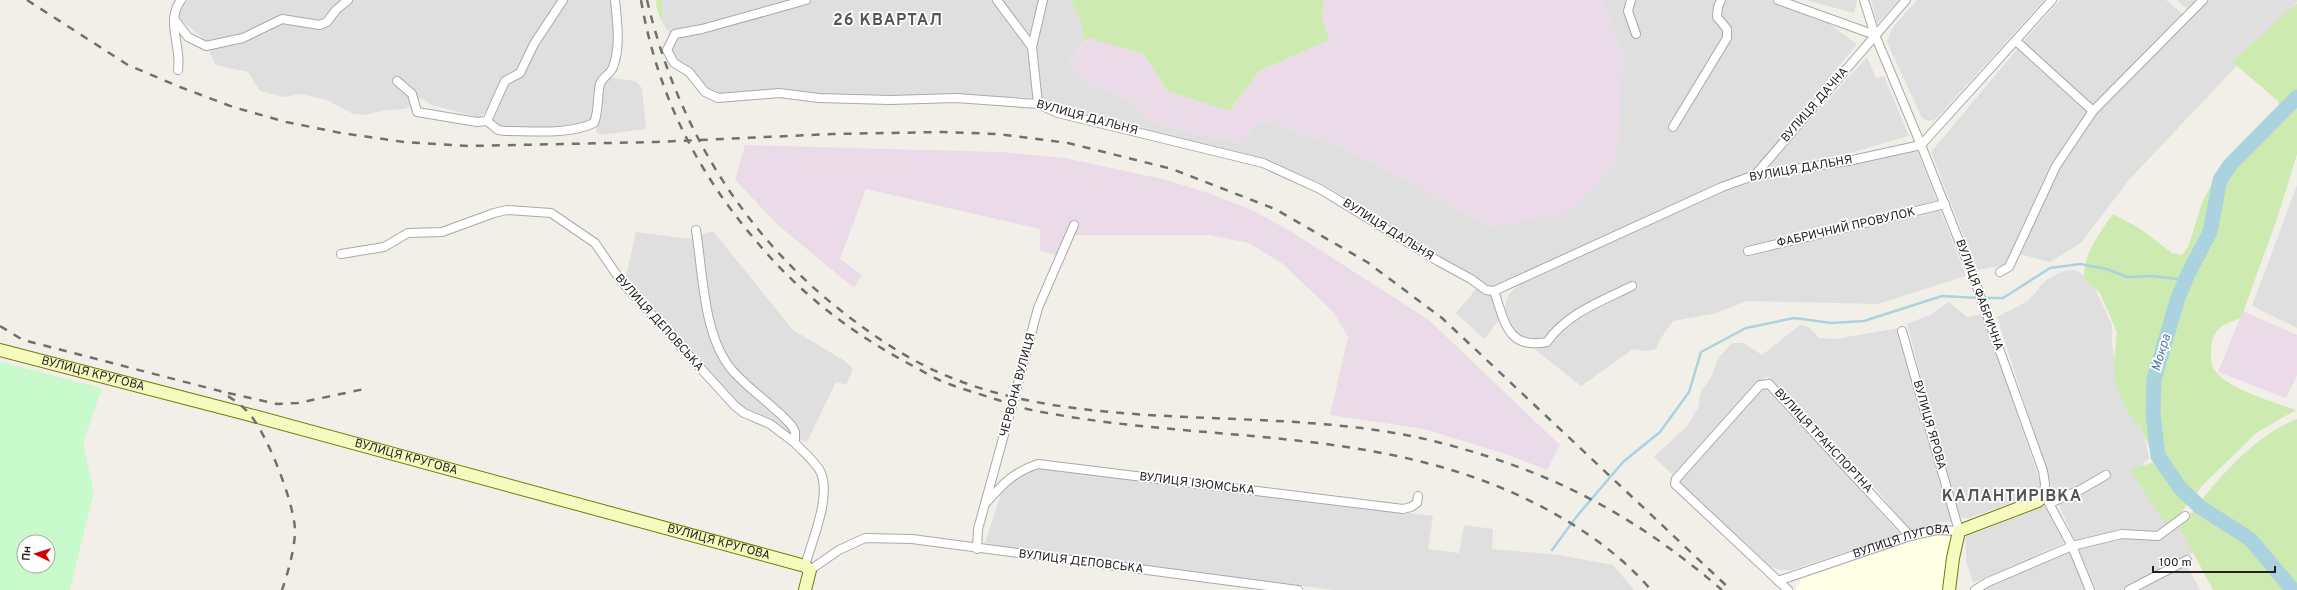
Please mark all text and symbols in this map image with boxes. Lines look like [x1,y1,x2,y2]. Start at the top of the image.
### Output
district label: 26 КВАРТАЛ [833,11,943,31]
street label: ВУЛИЦЯ ДАЧНА [1778,64,1852,146]
street label: ВУЛИЦЯ ДАЛЬНЯ [1034,97,1140,139]
street label: ВУЛИЦЯ ДАЛЬНЯ [1748,152,1854,186]
street label: ВУЛИЦЯ ДАЛЬНЯ [1339,196,1437,264]
street label: ФАБРИЧНИЙ ПРОВУЛОК [1775,204,1917,252]
street label: ВУЛИЦЯ ФАБРИЧНА [1951,237,2007,353]
street label: ВУЛИЦЯ ДЕПОВСЬКА [611,271,707,375]
street label: ЧЕРВОНА ВУЛИЦЯ [996,331,1040,439]
water label: Мокра [2149,332,2175,374]
street label: ВУЛИЦЯ КРУГОВА [39,353,146,395]
street label: ВУЛИЦЯ ЯРОВА [1909,378,1949,472]
street label: ВУЛИЦЯ ТРАНСПОРТНА [1770,385,1876,497]
street label: ВУЛИЦЯ КРУГОВА [353,436,459,479]
street label: ВУЛИЦЯ ІЗЮМСЬКА [1138,469,1256,499]
district label: КАЛАНТИРІВКА [1942,487,2082,507]
street label: ВУЛИЦЯ КРУГОВА [665,521,772,564]
street label: ВУЛИЦЯ ЛУГОВА [1851,522,1950,563]
north arrow [16,534,56,574]
text: Пн [20,545,35,561]
street label: ВУЛИЦЯ ДЕПОВСЬКА [1018,546,1144,578]
scale bar [2153,548,2275,574]
text: 100 m [2159,555,2192,571]

